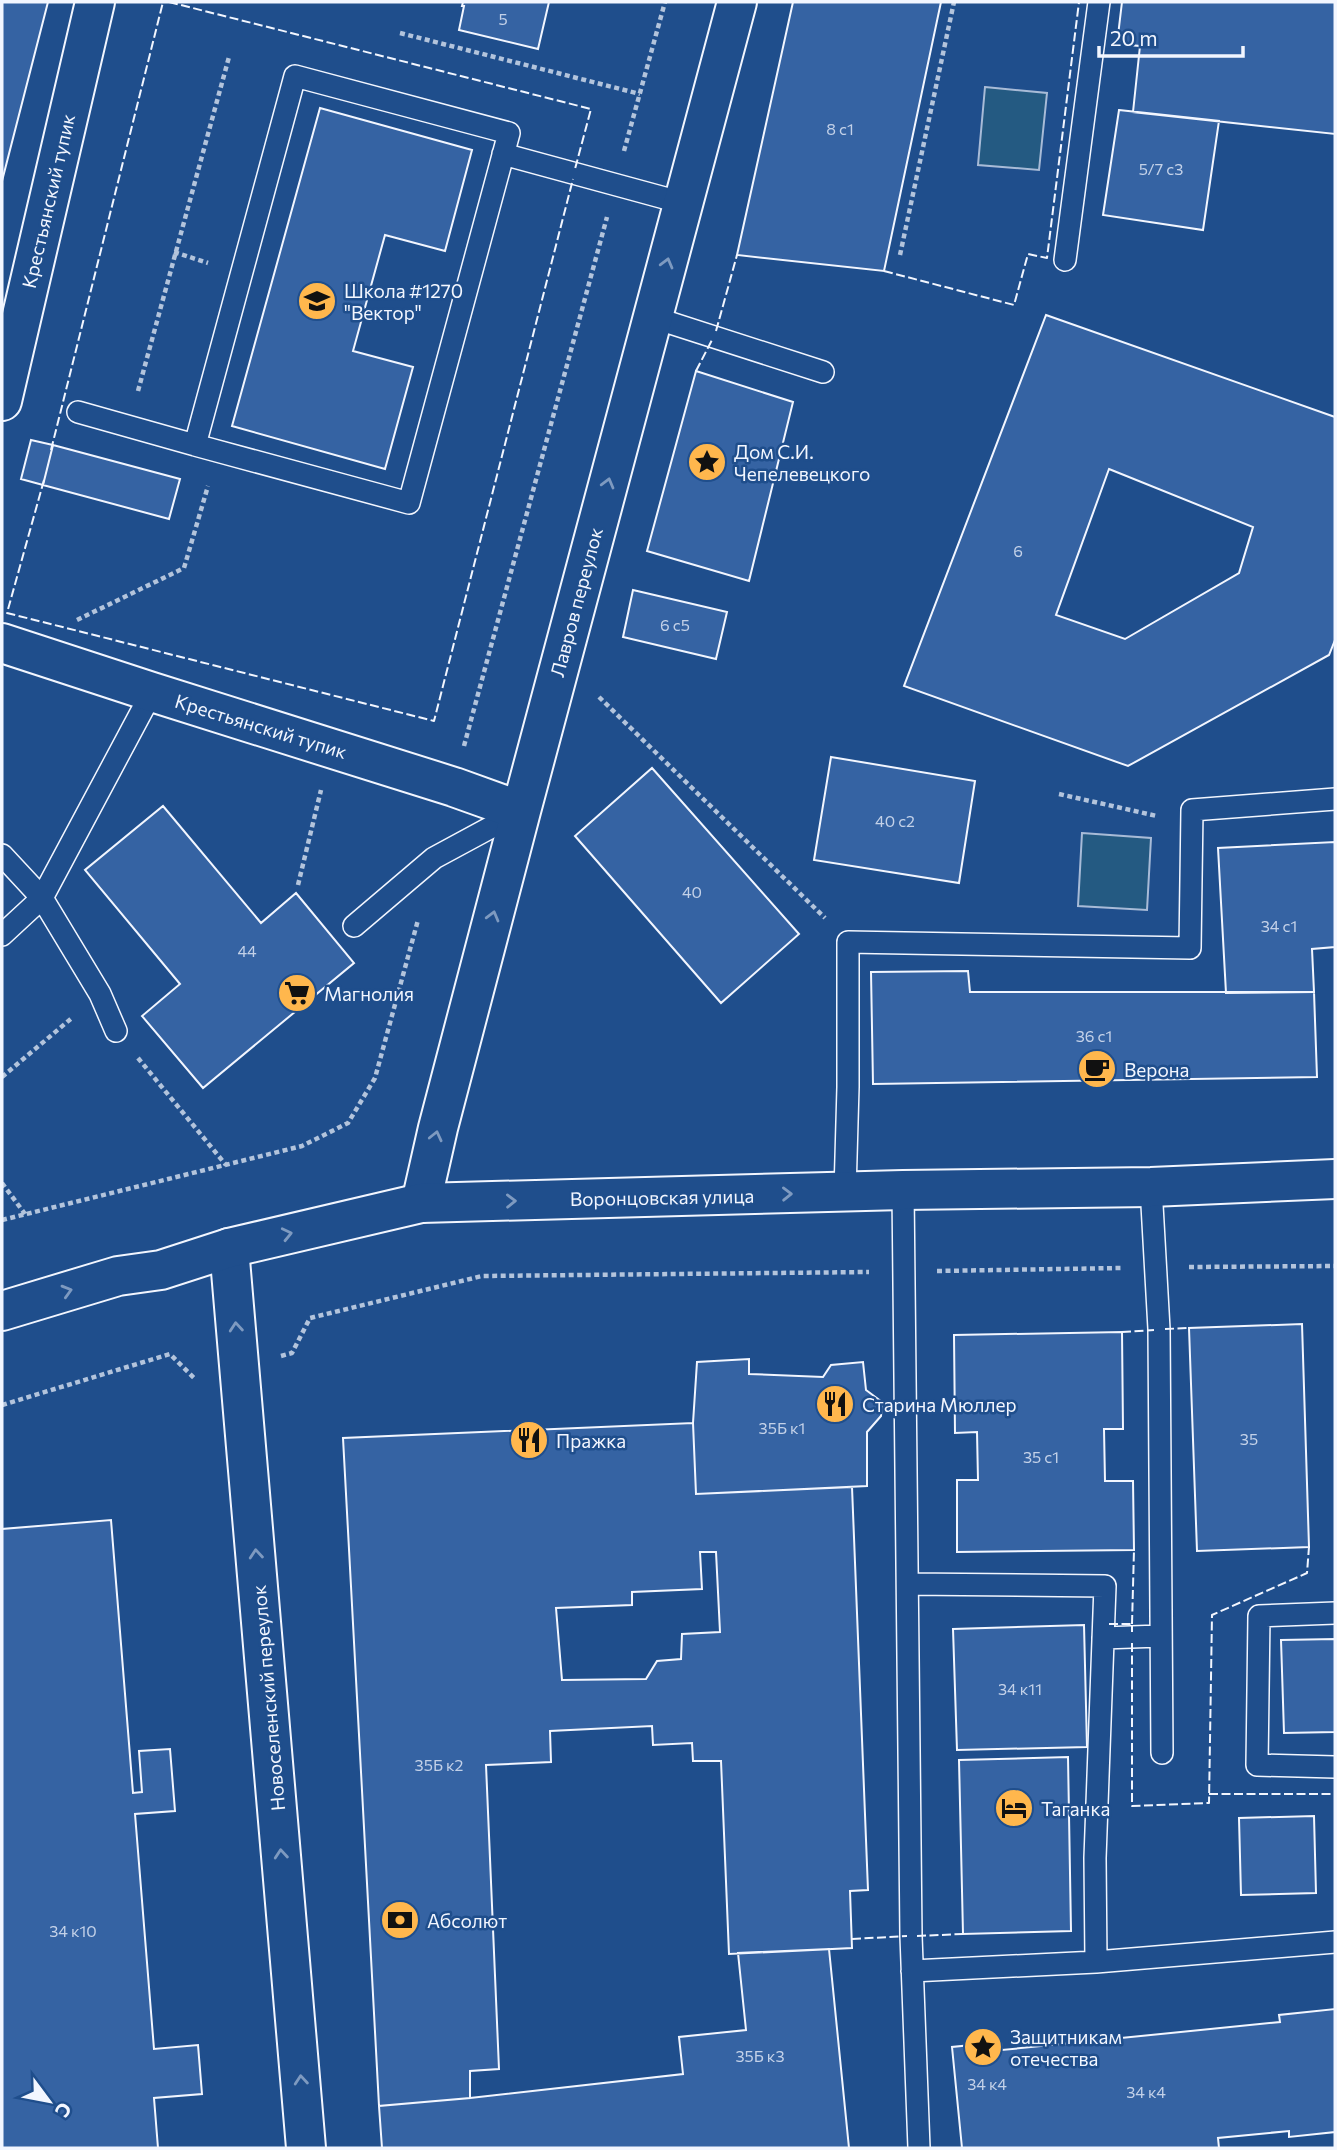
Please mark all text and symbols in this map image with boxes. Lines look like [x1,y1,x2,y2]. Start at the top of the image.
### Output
house number: 5 [498,9,508,28]
scale bar [1099,14,1242,58]
text: 20 m [1110,25,1158,50]
street label: Крестьянский тупик [17,111,79,291]
house number: 8 с1 [826,119,854,138]
house number: 5/7 с3 [1139,159,1183,178]
one-way arrow [659,258,673,270]
place label: Школа #1270 "Вектор" [344,279,463,324]
school or university icon: Школа #1270 "Вектор" [296,280,338,322]
place label: Дом С.И. Чепелевецкого [734,440,870,485]
place icon: Дом С.И. Чепелевецкого [686,441,728,483]
one-way arrow [600,477,614,489]
street label: Лавров переулок [545,525,607,679]
house number: 6 [1013,541,1023,560]
house number: 6 с5 [660,615,690,634]
street label: Крестьянский тупик [172,689,350,763]
house number: 40 с2 [875,811,915,830]
house number: 40 [682,882,702,901]
one-way arrow [485,910,499,922]
house number: 34 с1 [1261,916,1297,935]
house number: 44 [237,941,257,960]
supermarket icon: Магнолия [276,972,318,1014]
place label: Магнолия [324,982,414,1005]
house number: 36 с1 [1076,1026,1112,1045]
cafe icon: Верона [1076,1048,1118,1090]
place label: Верона [1124,1058,1189,1081]
one-way arrow [428,1130,442,1142]
street label: Воронцовская улица [570,1184,754,1210]
one-way arrow [783,1186,793,1202]
one-way arrow [506,1193,517,1208]
one-way arrow [281,1228,293,1243]
one-way arrow [61,1285,73,1300]
one-way arrow [229,1321,244,1332]
restaurant icon: Старина Мюллер [814,1383,856,1425]
place label: Старина Мюллер [862,1393,1017,1416]
house number: 35Б к1 [759,1418,805,1437]
restaurant icon: Пражка [508,1419,550,1461]
place label: Пражка [556,1429,626,1452]
house number: 35 [1240,1429,1258,1448]
house number: 35 с1 [1023,1447,1059,1466]
one-way arrow [249,1548,264,1559]
street label: Новоселенский переулок [247,1584,289,1812]
house number: 34 к11 [998,1679,1042,1698]
house number: 35Б к2 [415,1755,464,1774]
hotel icon: Таганка [993,1787,1035,1829]
place label: Таганка [1041,1797,1110,1820]
one-way arrow [274,1848,289,1859]
bank icon: Абсолют [379,1899,421,1941]
place label: Абсолют [427,1909,507,1932]
house number: 34 к10 [49,1921,97,1940]
place label: Защитникам отечества [1010,2025,1122,2070]
place icon: Защитникам отечества [962,2026,1004,2068]
house number: 35Б к3 [735,2046,785,2065]
north arrow [14,2066,84,2136]
one-way arrow [294,2074,309,2085]
house number: 34 к4 [967,2074,1007,2093]
house number: 34 к4 [1126,2082,1166,2101]
text: С [51,2099,77,2122]

